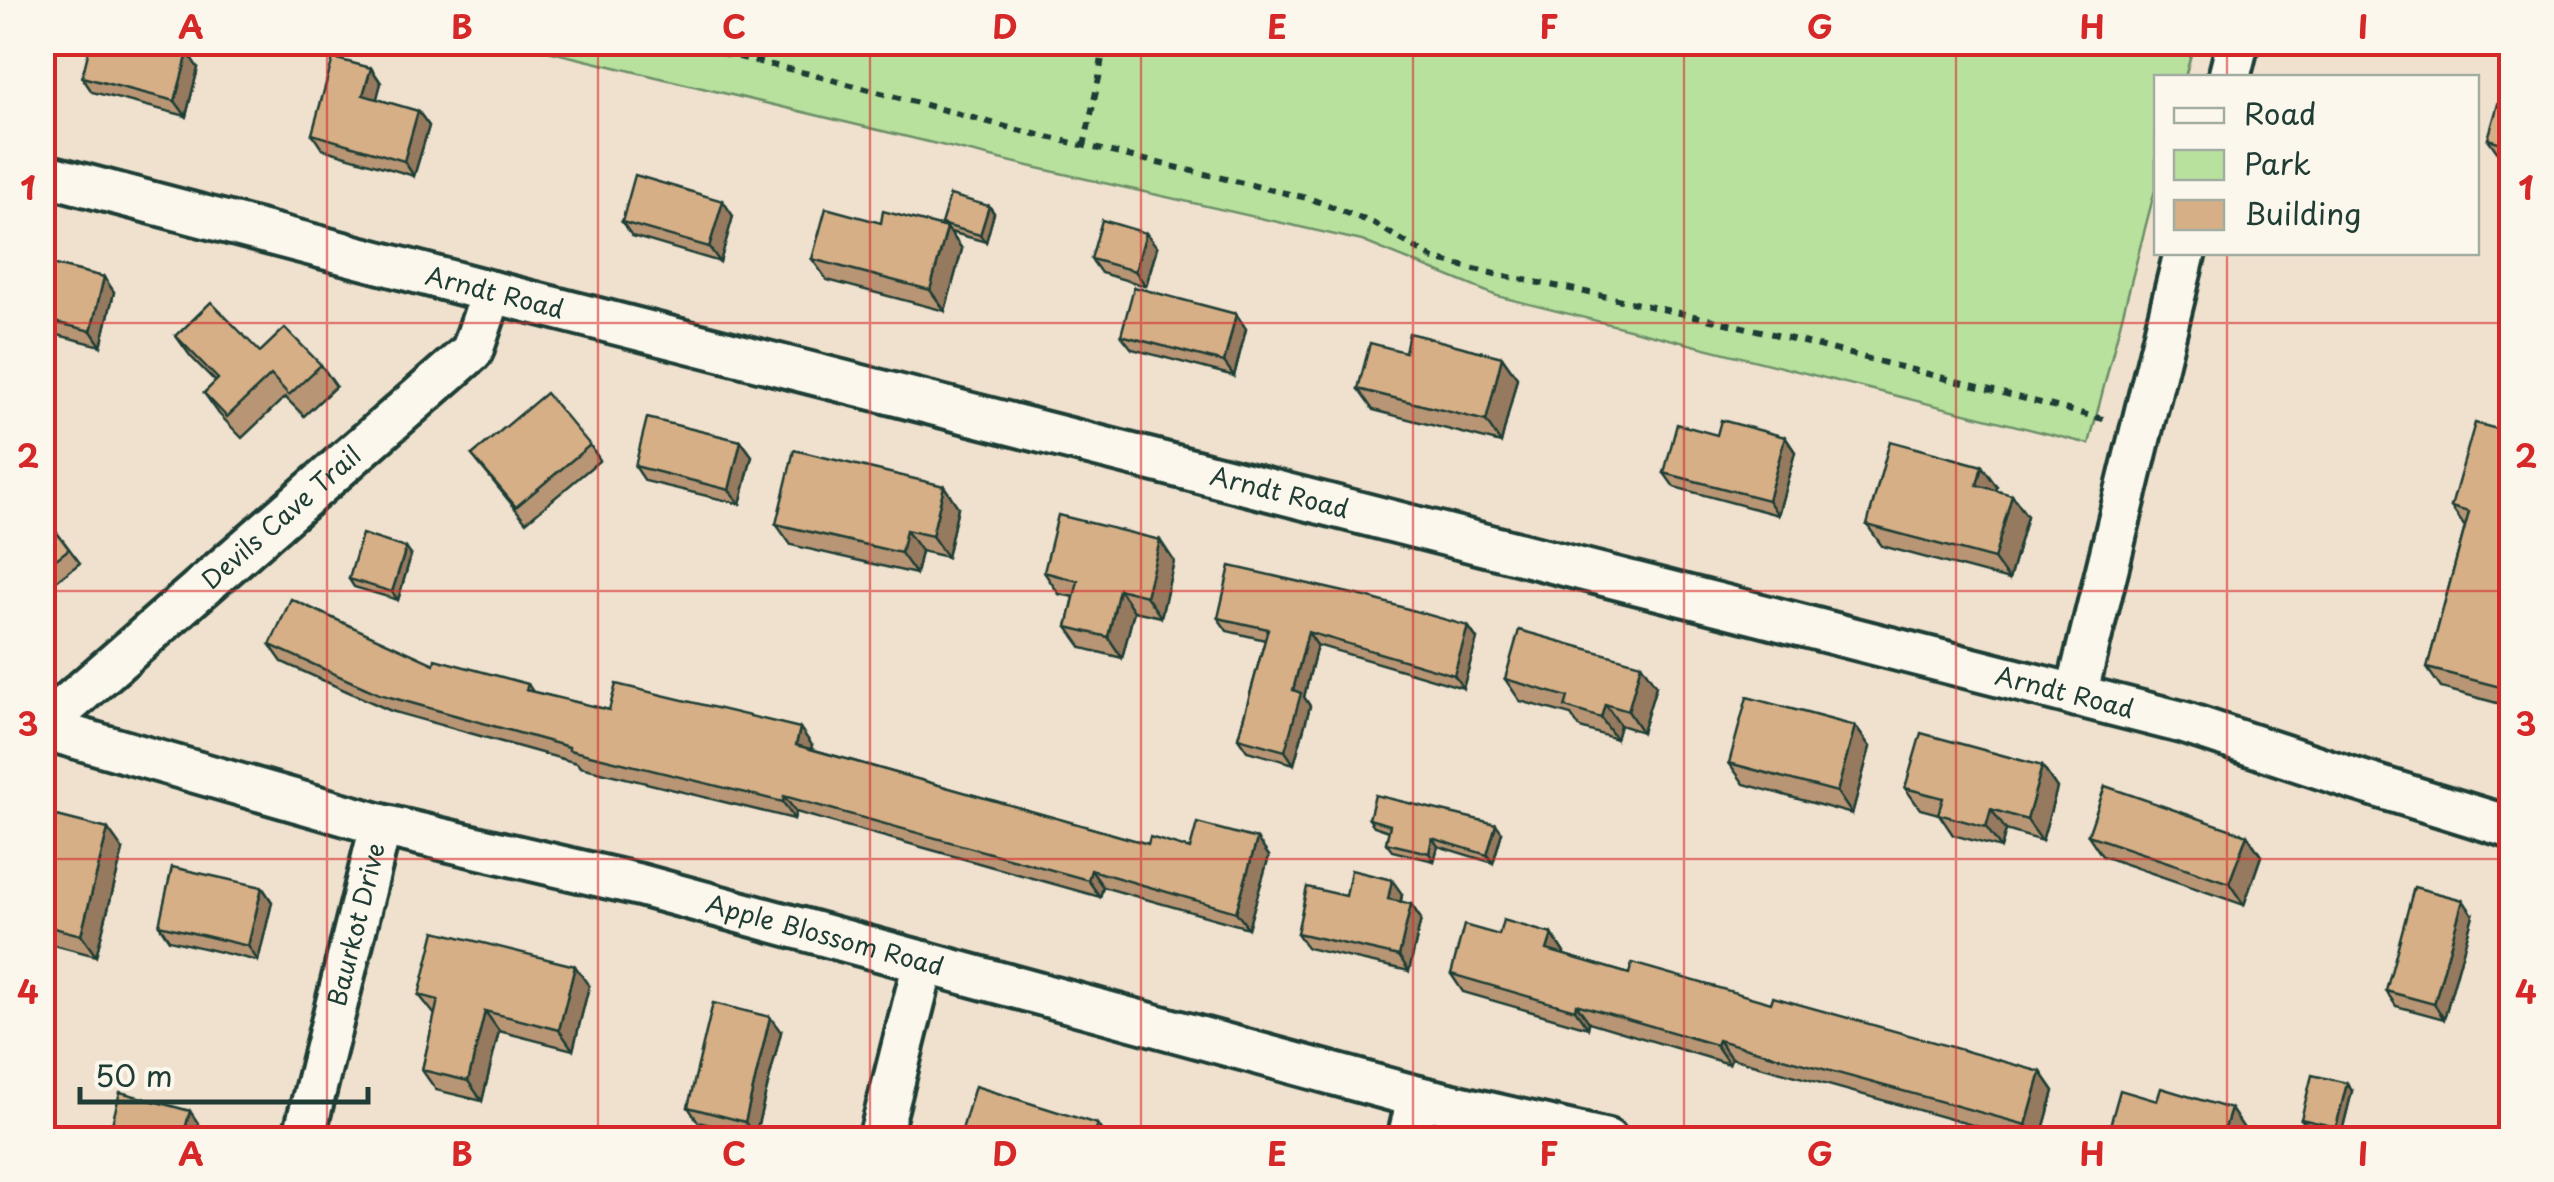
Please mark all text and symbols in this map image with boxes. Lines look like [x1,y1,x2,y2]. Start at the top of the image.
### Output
text: A [178,2,204,50]
text: B [451,2,473,50]
text: C [722,2,746,50]
text: D [992,2,1018,50]
text: E [1267,2,1287,50]
text: F [1540,2,1558,50]
text: G [1807,2,1833,50]
text: H [2079,2,2105,50]
text: I [2358,2,2368,50]
legend [2154,75,2479,255]
text: Road [2244,90,2317,135]
text: Park [2244,140,2311,185]
text: 1 [20,163,36,211]
text: 1 [2518,163,2534,211]
text: Building [2244,190,2361,235]
street label: Arndt Road [422,255,568,328]
text: 2 [17,431,39,479]
text: 2 [2515,431,2537,479]
street label: Devils Cave Trail [192,436,369,598]
street label: Arndt Road [1207,456,1353,527]
street label: Arndt Road [1992,656,2138,727]
text: 3 [18,699,38,747]
text: 3 [2516,699,2536,747]
street label: Baurkot Drive [317,839,394,1010]
street label: Apple Blossom Road [702,884,948,985]
text: 4 [17,967,39,1015]
text: 4 [2515,967,2537,1015]
scale bar [80,1042,368,1104]
text: 50 m [95,1052,173,1097]
text: A [178,1129,204,1177]
text: B [451,1129,473,1177]
text: C [722,1129,746,1177]
text: D [992,1129,1018,1177]
text: E [1267,1129,1287,1177]
text: F [1540,1129,1558,1177]
text: G [1807,1129,1833,1177]
text: H [2079,1129,2105,1177]
text: I [2358,1129,2368,1177]

